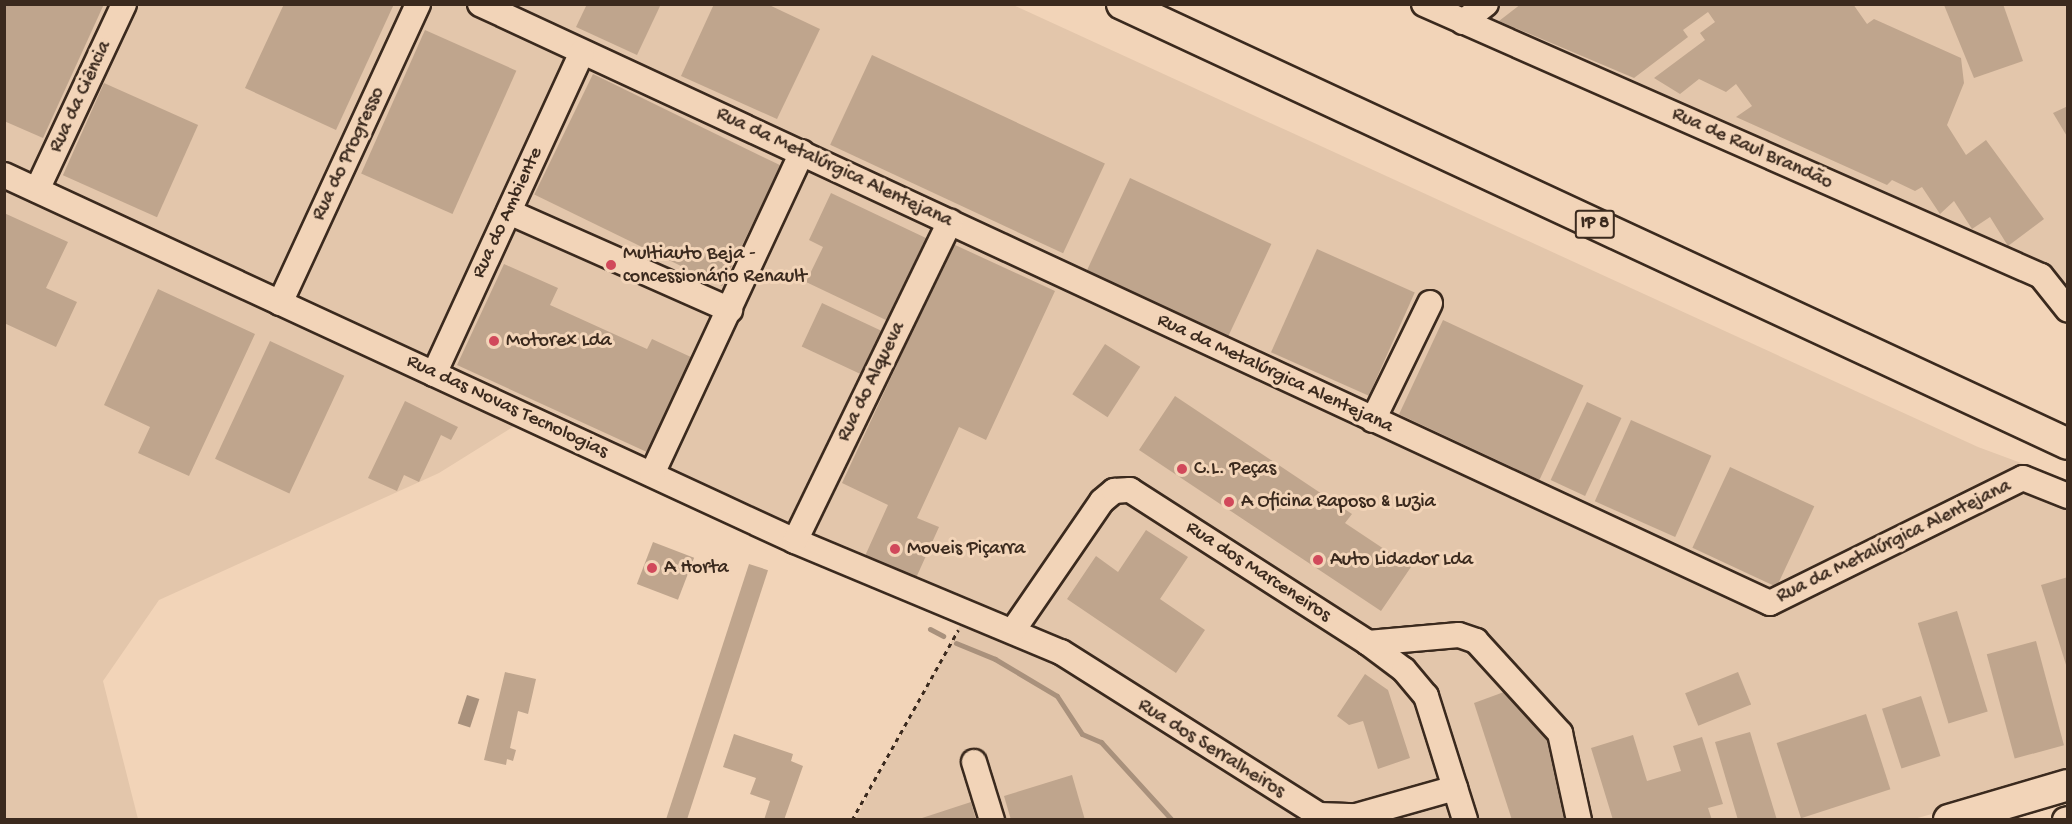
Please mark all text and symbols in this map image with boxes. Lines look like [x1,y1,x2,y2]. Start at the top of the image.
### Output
street label: Rua da Ciência [45,37,117,157]
street label: Rua do Progresso [308,83,390,225]
street label: Rua da Metalúrgica Alentejana [712,103,956,233]
street label: Rua de Raul Brandão [1668,103,1836,195]
street label: Rua do Ambiente [467,144,549,282]
road number: IP 8 [1574,209,1616,239]
place label: Multiauto Beja - concessionário Renault [623,242,807,289]
marker: Multiauto Beja - concessionário Renault [604,258,618,272]
street label: Rua da Metalúrgica Alentejana [1153,309,1397,439]
street label: Rua do Alqueva [833,318,911,446]
place label: Motorex Lda [506,329,612,353]
marker: Motorex Lda [487,334,501,348]
street label: Rua das Novas Tecnologias [402,350,612,464]
place label: C.L. Peças [1194,457,1276,481]
marker: C.L. Peças [1175,462,1189,476]
street label: Rua da Metalúrgica Alentejana [1773,475,2015,609]
place label: A Oficina Raposo & Luzia [1241,490,1436,514]
marker: A Oficina Raposo & Luzia [1222,495,1236,509]
street label: Rua dos Marceneiros [1181,516,1335,628]
place label: Moveis Piçarra [907,537,1025,561]
marker: Moveis Piçarra [888,542,902,556]
place label: Auto Lidador Lda [1330,548,1473,572]
marker: Auto Lidador Lda [1311,553,1325,567]
place label: A Horta [664,556,729,580]
marker: A Horta [645,561,659,575]
street label: Rua dos Serralheiros [1133,694,1289,804]

